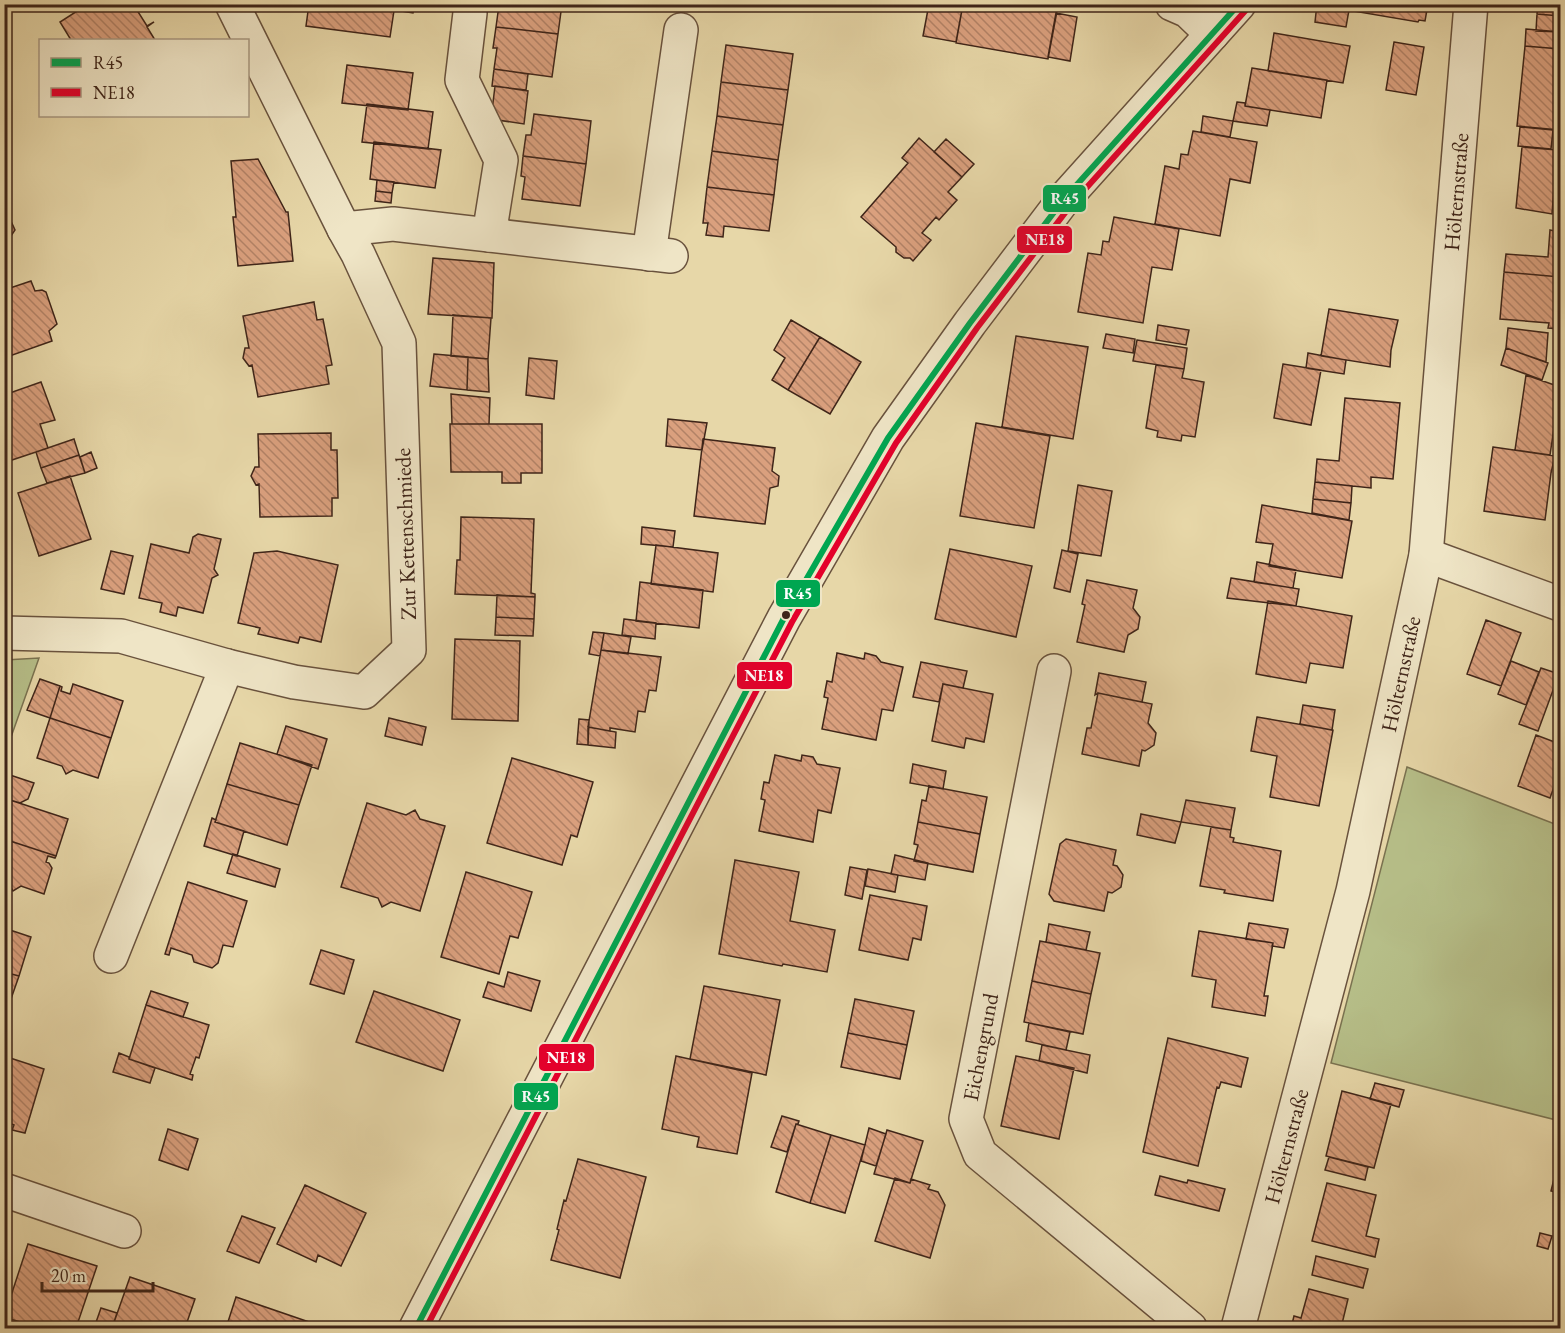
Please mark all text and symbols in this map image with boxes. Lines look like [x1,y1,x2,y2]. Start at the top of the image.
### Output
legend [39,39,249,117]
text: R45 [93,51,123,74]
text: NE18 [93,81,135,104]
street label: Hölternstraße [1437,132,1475,252]
line badge: R45 [1042,184,1087,213]
text: R45 [1050,188,1080,209]
line badge: NE18 [1016,225,1073,254]
text: NE18 [1025,229,1065,250]
street label: Zur Kettenschmiede [388,447,423,621]
line badge: R45 [775,579,821,608]
text: R45 [783,583,813,604]
unlabelled marker [780,609,792,621]
street label: Hölternstraße [1374,613,1427,735]
line badge: NE18 [736,661,793,690]
text: NE18 [744,665,784,686]
street label: Eichengrund [956,990,1005,1104]
line badge: NE18 [538,1043,595,1072]
text: NE18 [546,1047,586,1068]
line badge: R45 [513,1082,559,1111]
street label: Hölternstraße [1257,1085,1315,1207]
text: R45 [521,1086,551,1107]
scale bar [42,1255,153,1293]
text: 20 m [51,1264,86,1287]

